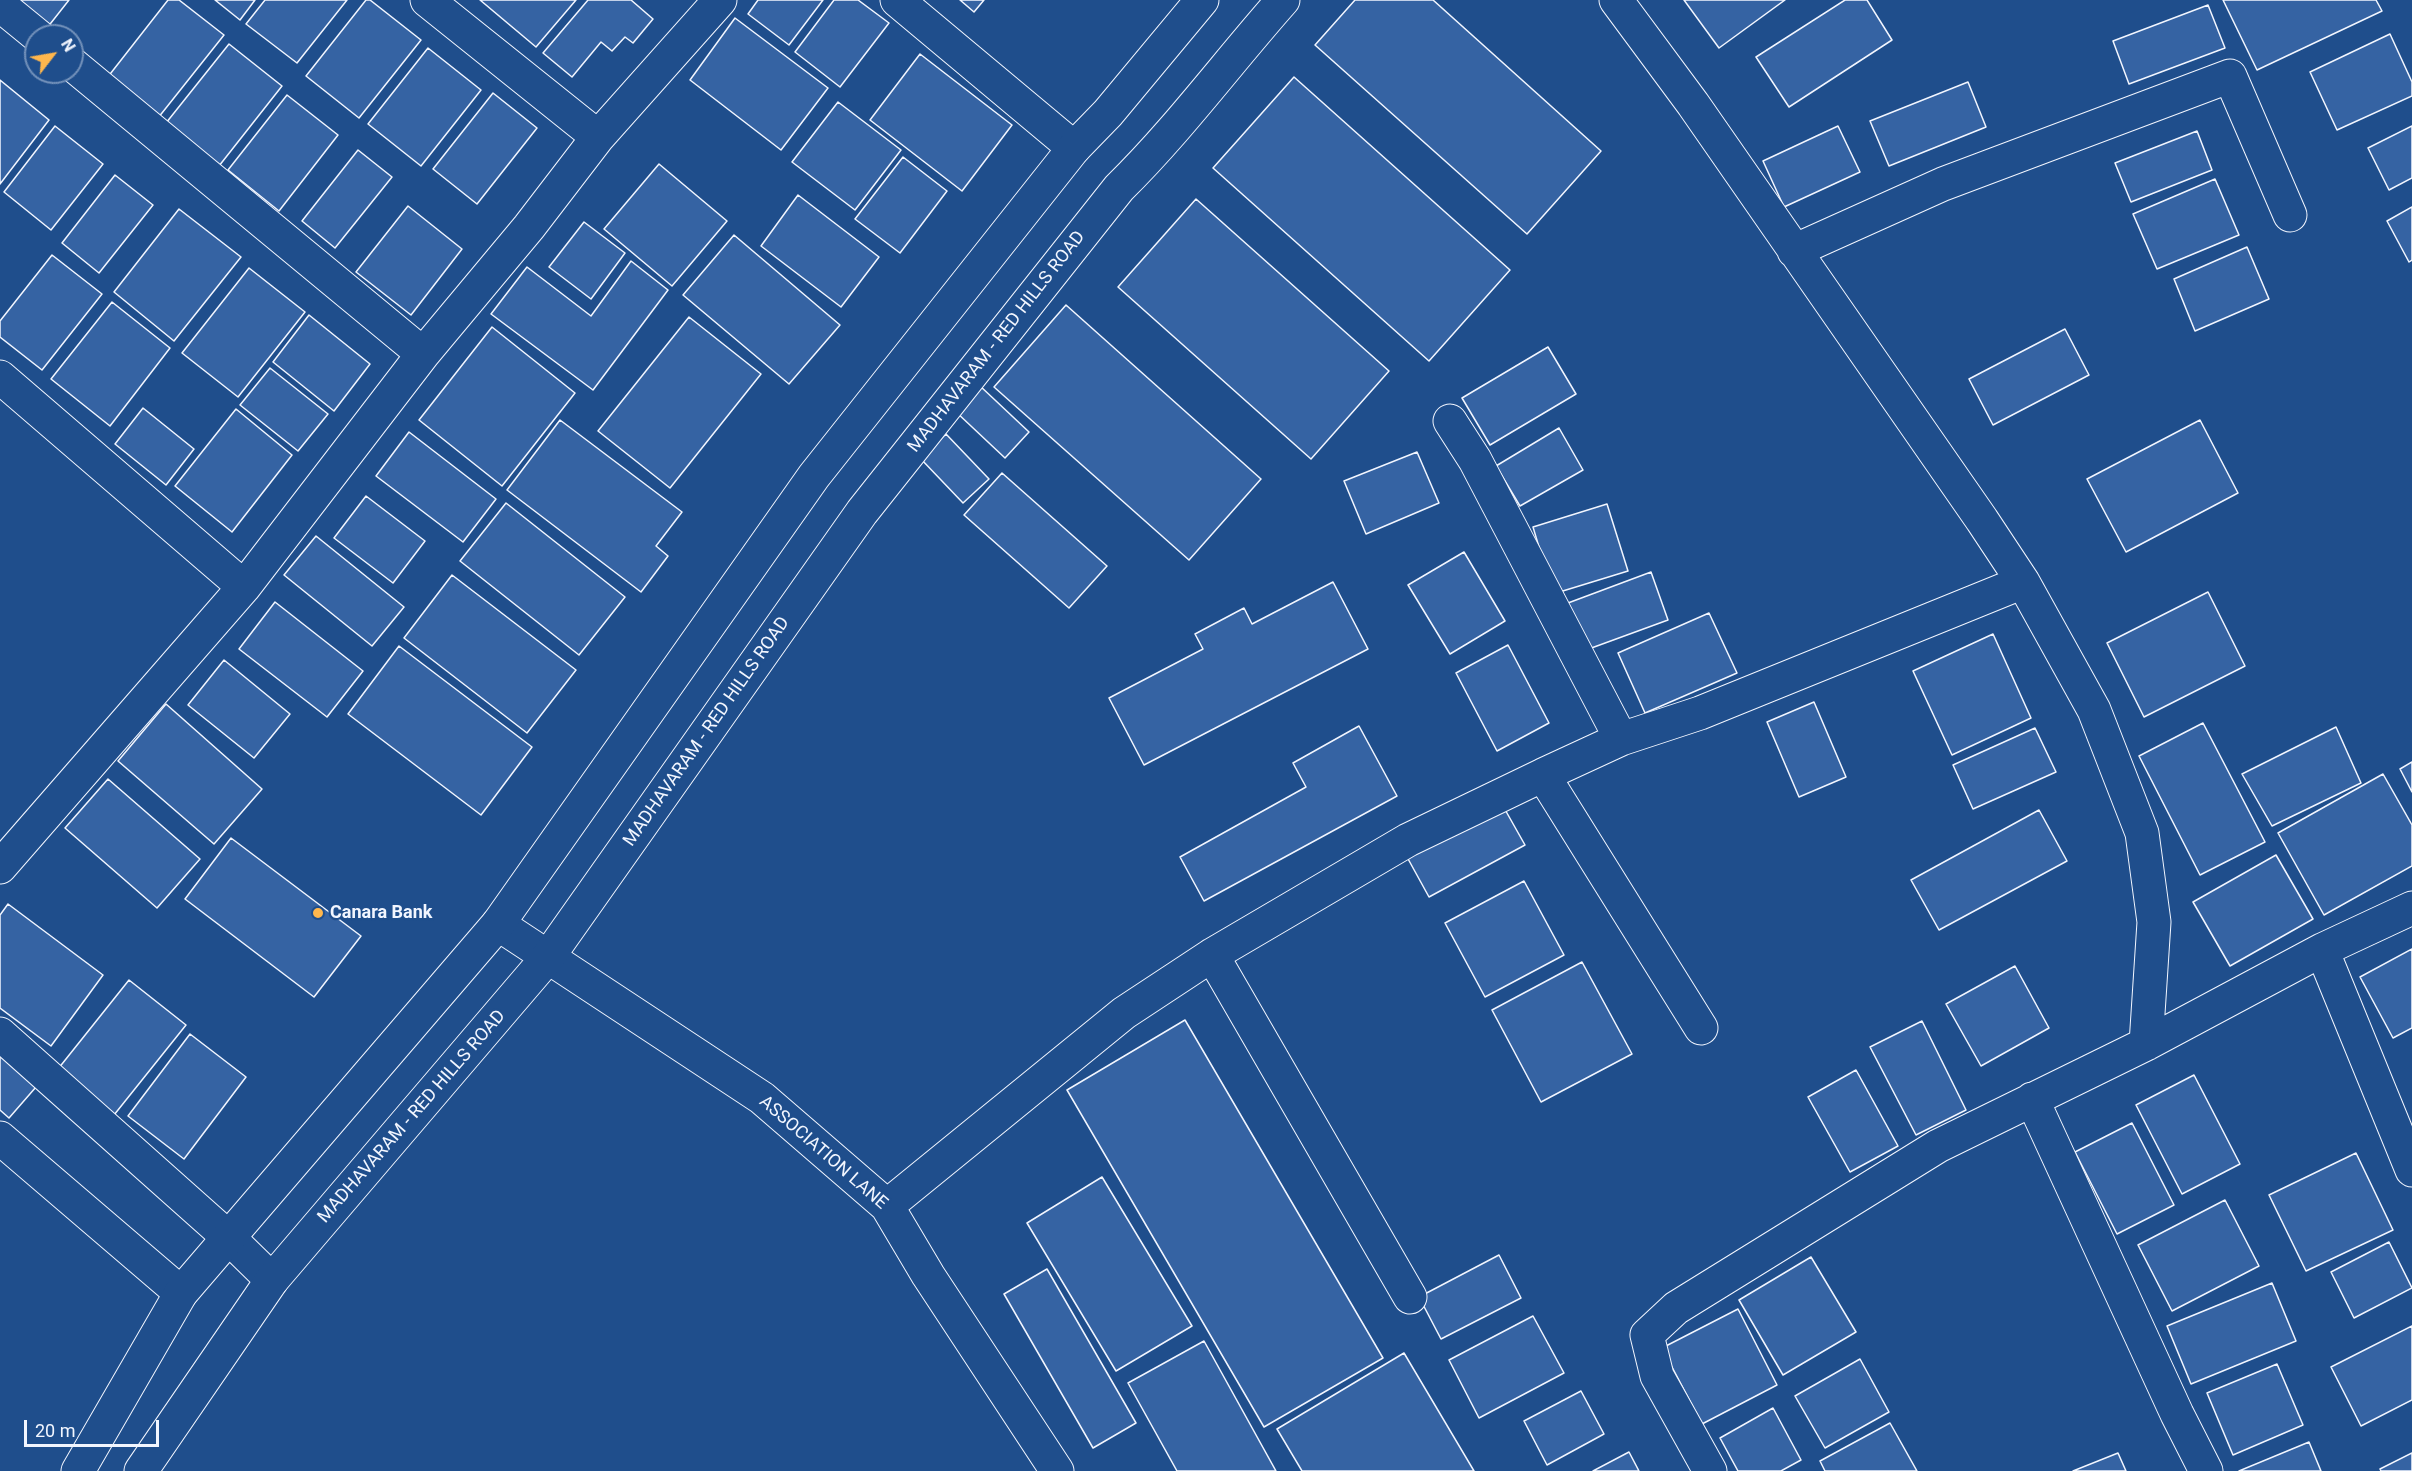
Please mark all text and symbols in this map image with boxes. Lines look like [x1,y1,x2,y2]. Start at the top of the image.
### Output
north arrow [24,24,84,84]
text: N [57,36,79,55]
street label: MADHAVARAM - RED HILLS ROAD [904,227,1090,457]
street label: MADHAVARAM - RED HILLS ROAD [619,613,795,851]
place label: Canara Bank [330,902,432,924]
marker: Canara Bank [311,906,325,920]
street label: MADHAVARAM - RED HILLS ROAD [314,1006,510,1228]
street label: ASSOCIATION LANE [754,1091,892,1215]
scale bar [27,1408,162,1446]
text: 20 m [35,1420,75,1441]

